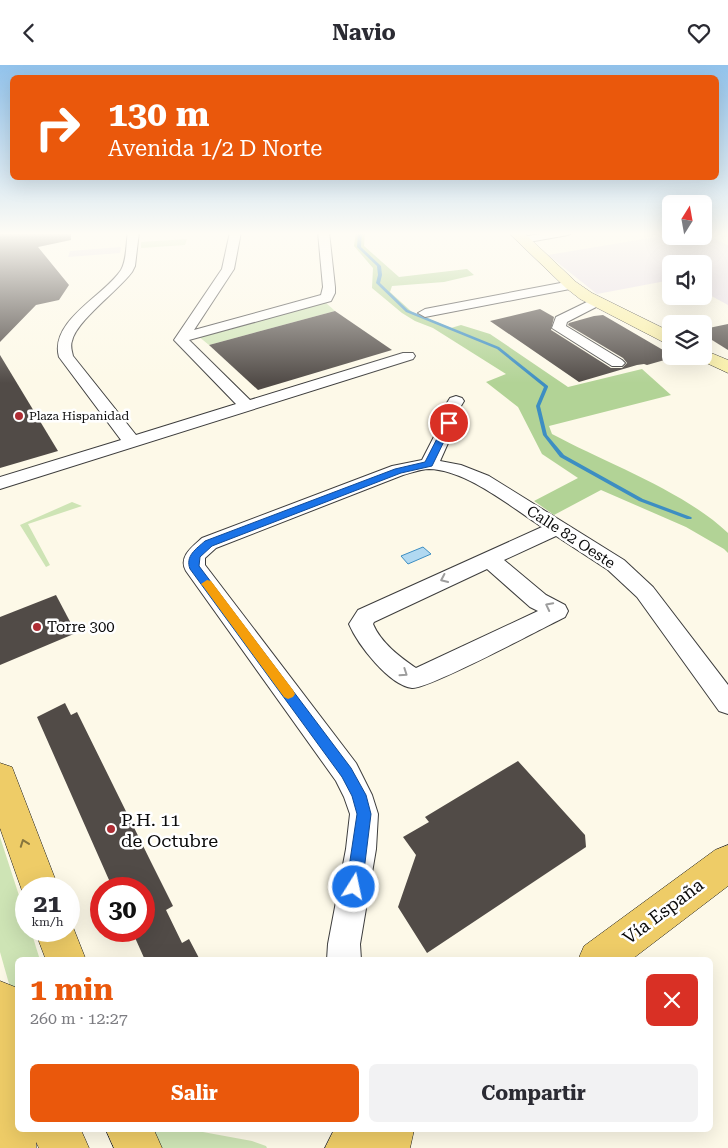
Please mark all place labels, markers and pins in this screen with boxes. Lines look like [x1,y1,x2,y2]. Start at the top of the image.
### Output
pin [428,402,470,444]
place label: Plaza Hispanidad [29,409,129,423]
marker: Plaza Hispanidad [13,410,25,422]
place label: Torre 300 [47,618,115,636]
marker: Torre 300 [31,621,43,633]
place label: P.H. 11 de Octubre [121,809,218,851]
marker: P.H. 11 de Octubre [105,823,117,835]

